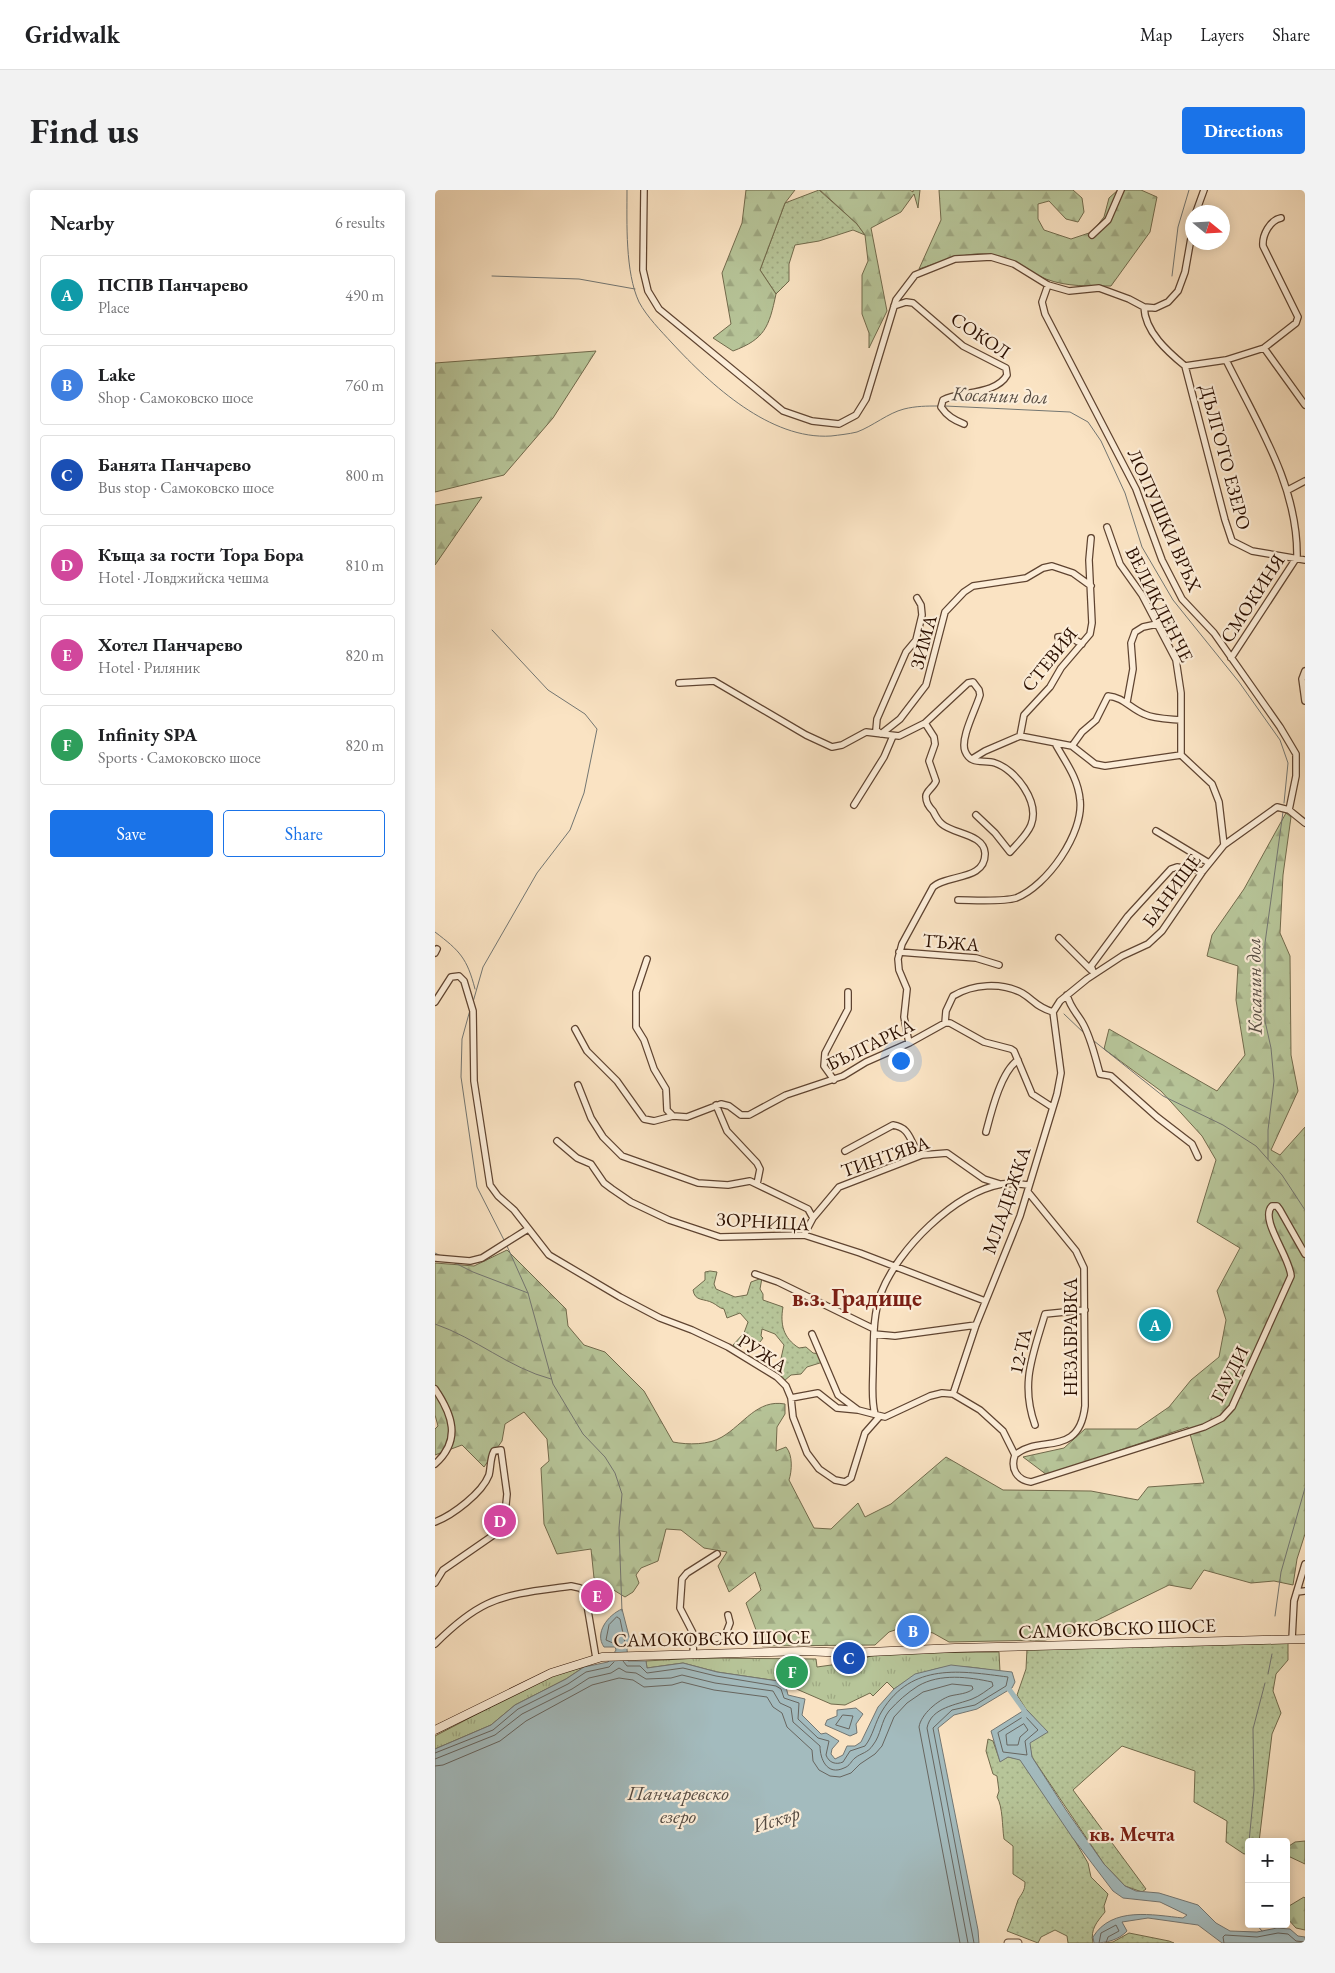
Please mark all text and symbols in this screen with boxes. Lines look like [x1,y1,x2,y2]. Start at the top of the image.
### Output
text: Gridwalk [25,19,120,50]
text: Map [1140,23,1172,46]
text: Layers [1200,23,1244,46]
text: Share [1272,23,1310,46]
button: Directions [1182,107,1305,154]
text: Find us [30,108,139,153]
north arrow [1185,205,1230,250]
text: Nearby [50,209,114,236]
text: 6 results [335,212,385,233]
text: ПСПВ Панчарево [98,272,248,297]
text: A [61,285,73,306]
text: 490 m [345,285,384,306]
text: Place [98,297,130,318]
street label: СОКОЛ [946,306,1016,365]
text: Lake [98,362,135,387]
text: B [62,375,72,396]
text: 760 m [345,375,384,396]
water label: Косанин дол [950,380,1049,410]
street label: ДЪЛГОТО ЕЗЕРО [1194,382,1257,533]
text: Shop · Самоковско шосе [98,387,253,408]
street label: ЛОПУШКИ ВРЪХ [1122,445,1208,596]
text: Банята Панчарево [98,452,251,477]
text: C [61,465,73,486]
text: 800 m [345,465,384,486]
text: Bus stop · Самоковско шосе [98,477,274,498]
text: Къща за гости Тора Бора [98,542,304,567]
street label: ВЕЛИКДЕНЧЕ [1120,542,1199,666]
street label: СМОКИНЯ [1214,549,1291,647]
text: D [61,555,73,576]
text: 810 m [345,555,384,576]
text: Hotel · Ловджийска чешма [98,567,269,588]
street label: ЗИМА [904,611,943,672]
street label: СТЕВИЯ [1016,622,1083,697]
text: Хотел Панчарево [98,632,243,657]
text: E [62,645,72,666]
text: 820 m [345,645,384,666]
text: Hotel · Риляник [98,657,200,678]
text: Infinity SPA [98,722,197,747]
text: F [63,735,71,756]
text: 820 m [345,735,384,756]
text: Sports · Самоковско шосе [98,747,261,768]
button: Save [50,810,213,857]
button: Share [223,810,385,857]
street label: БАНИЩЕ [1136,848,1207,932]
street label: ТЪЖА [921,928,981,958]
water label: Косанин дол [1240,937,1268,1036]
street label: БЪЛГАРКА [822,1012,919,1076]
your location [888,1048,914,1074]
street label: ТИНТЯВА [838,1129,934,1183]
street label: МЛАДЕЖКА [976,1142,1037,1257]
street label: ЗОРНИЦА [716,1207,811,1236]
street label: НЕЗАБРАВКА [1058,1277,1083,1396]
district label: в.з. Градище [792,1282,922,1313]
pin: A [1139,1306,1171,1344]
street label: 12-ТА [1003,1325,1038,1377]
street label: РУЖА [733,1328,793,1379]
street label: ГАУДИ [1205,1342,1254,1406]
pin: D [484,1502,516,1540]
pin: E [581,1577,613,1615]
pin: B [897,1612,929,1650]
street label: САМОКОВСКО ШОСЕ [1018,1613,1216,1644]
street label: САМОКОВСКО ШОСЕ [613,1624,811,1653]
pin: C [833,1639,865,1677]
pin: F [776,1653,808,1691]
water label: Панчаревско езеро [626,1780,729,1829]
water label: Искър [748,1800,803,1839]
district label: кв. Мечта [1089,1821,1175,1847]
map controls [1245,1838,1290,1928]
button: + [1245,1838,1290,1883]
button: − [1245,1883,1290,1928]

